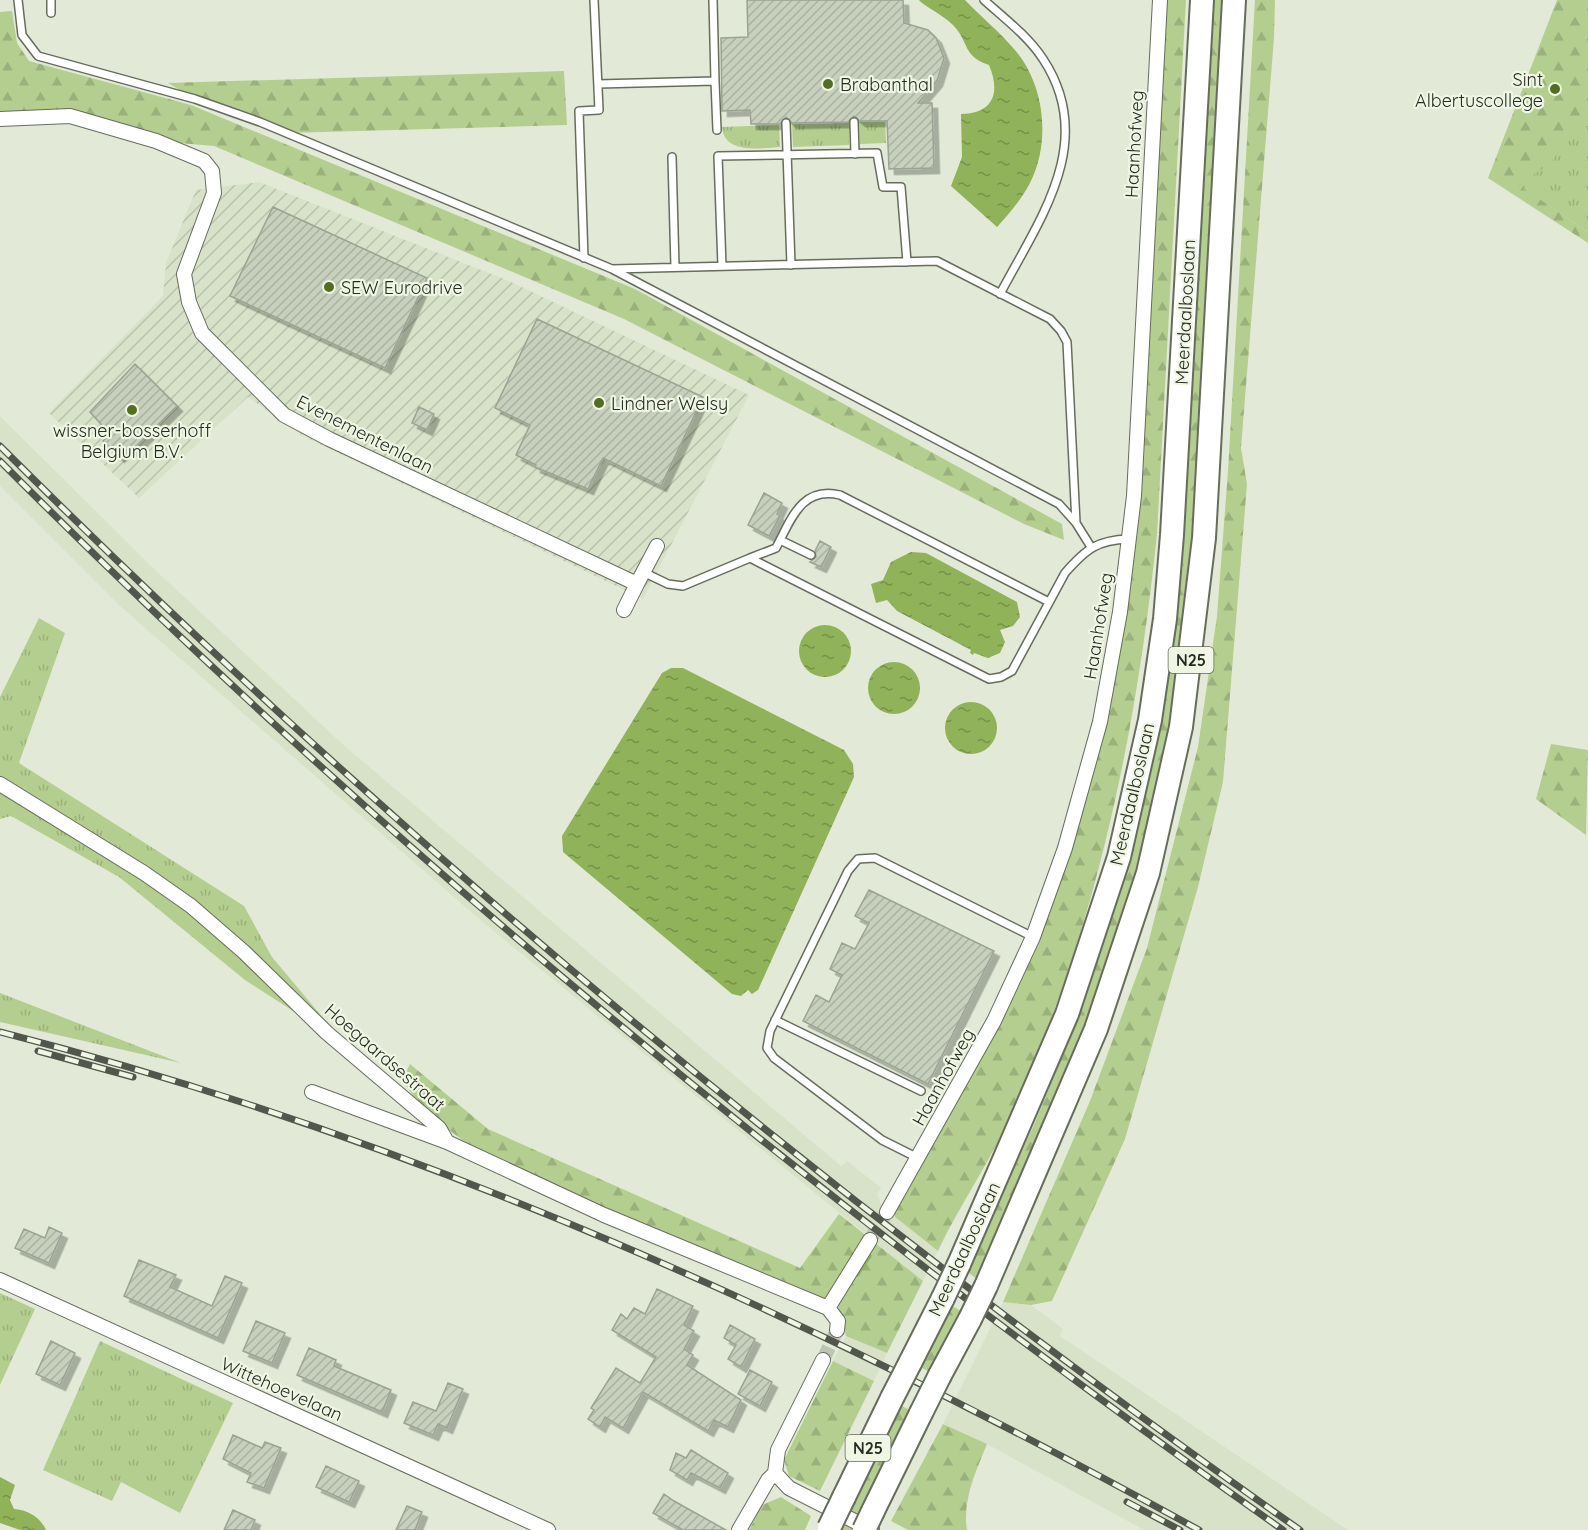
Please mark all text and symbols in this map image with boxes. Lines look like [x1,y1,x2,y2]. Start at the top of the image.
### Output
place label: Sint Albertuscollege [1415,68,1543,112]
place label: Brabanthal [840,73,933,96]
marker: Brabanthal [821,77,835,91]
marker: Sint Albertuscollege [1548,82,1562,96]
street label: Haanhofweg [1120,90,1148,198]
street label: Meerdaalboslaan [1170,239,1200,385]
place label: SEW Eurodrive [341,276,463,299]
marker: SEW Eurodrive [322,280,336,294]
street label: Evenementenlaan [293,390,437,478]
place label: Lindner Welsy [611,392,728,415]
marker: Lindner Welsy [592,396,606,410]
marker: wissner-bosserhoff Belgium B.V. [125,403,139,417]
place label: wissner-bosserhoff Belgium B.V. [53,419,211,463]
street label: Haanhofweg [1078,571,1118,681]
road number: N25 [1168,647,1214,673]
street label: Meerdaalboslaan [1104,720,1160,868]
street label: Hoegaardsestraat [320,998,450,1116]
street label: Haanhofweg [907,1024,979,1130]
street label: Meerdaalboslaan [923,1178,1005,1320]
street label: Wittehoevelaan [218,1352,346,1426]
road number: N25 [846,1435,890,1461]

